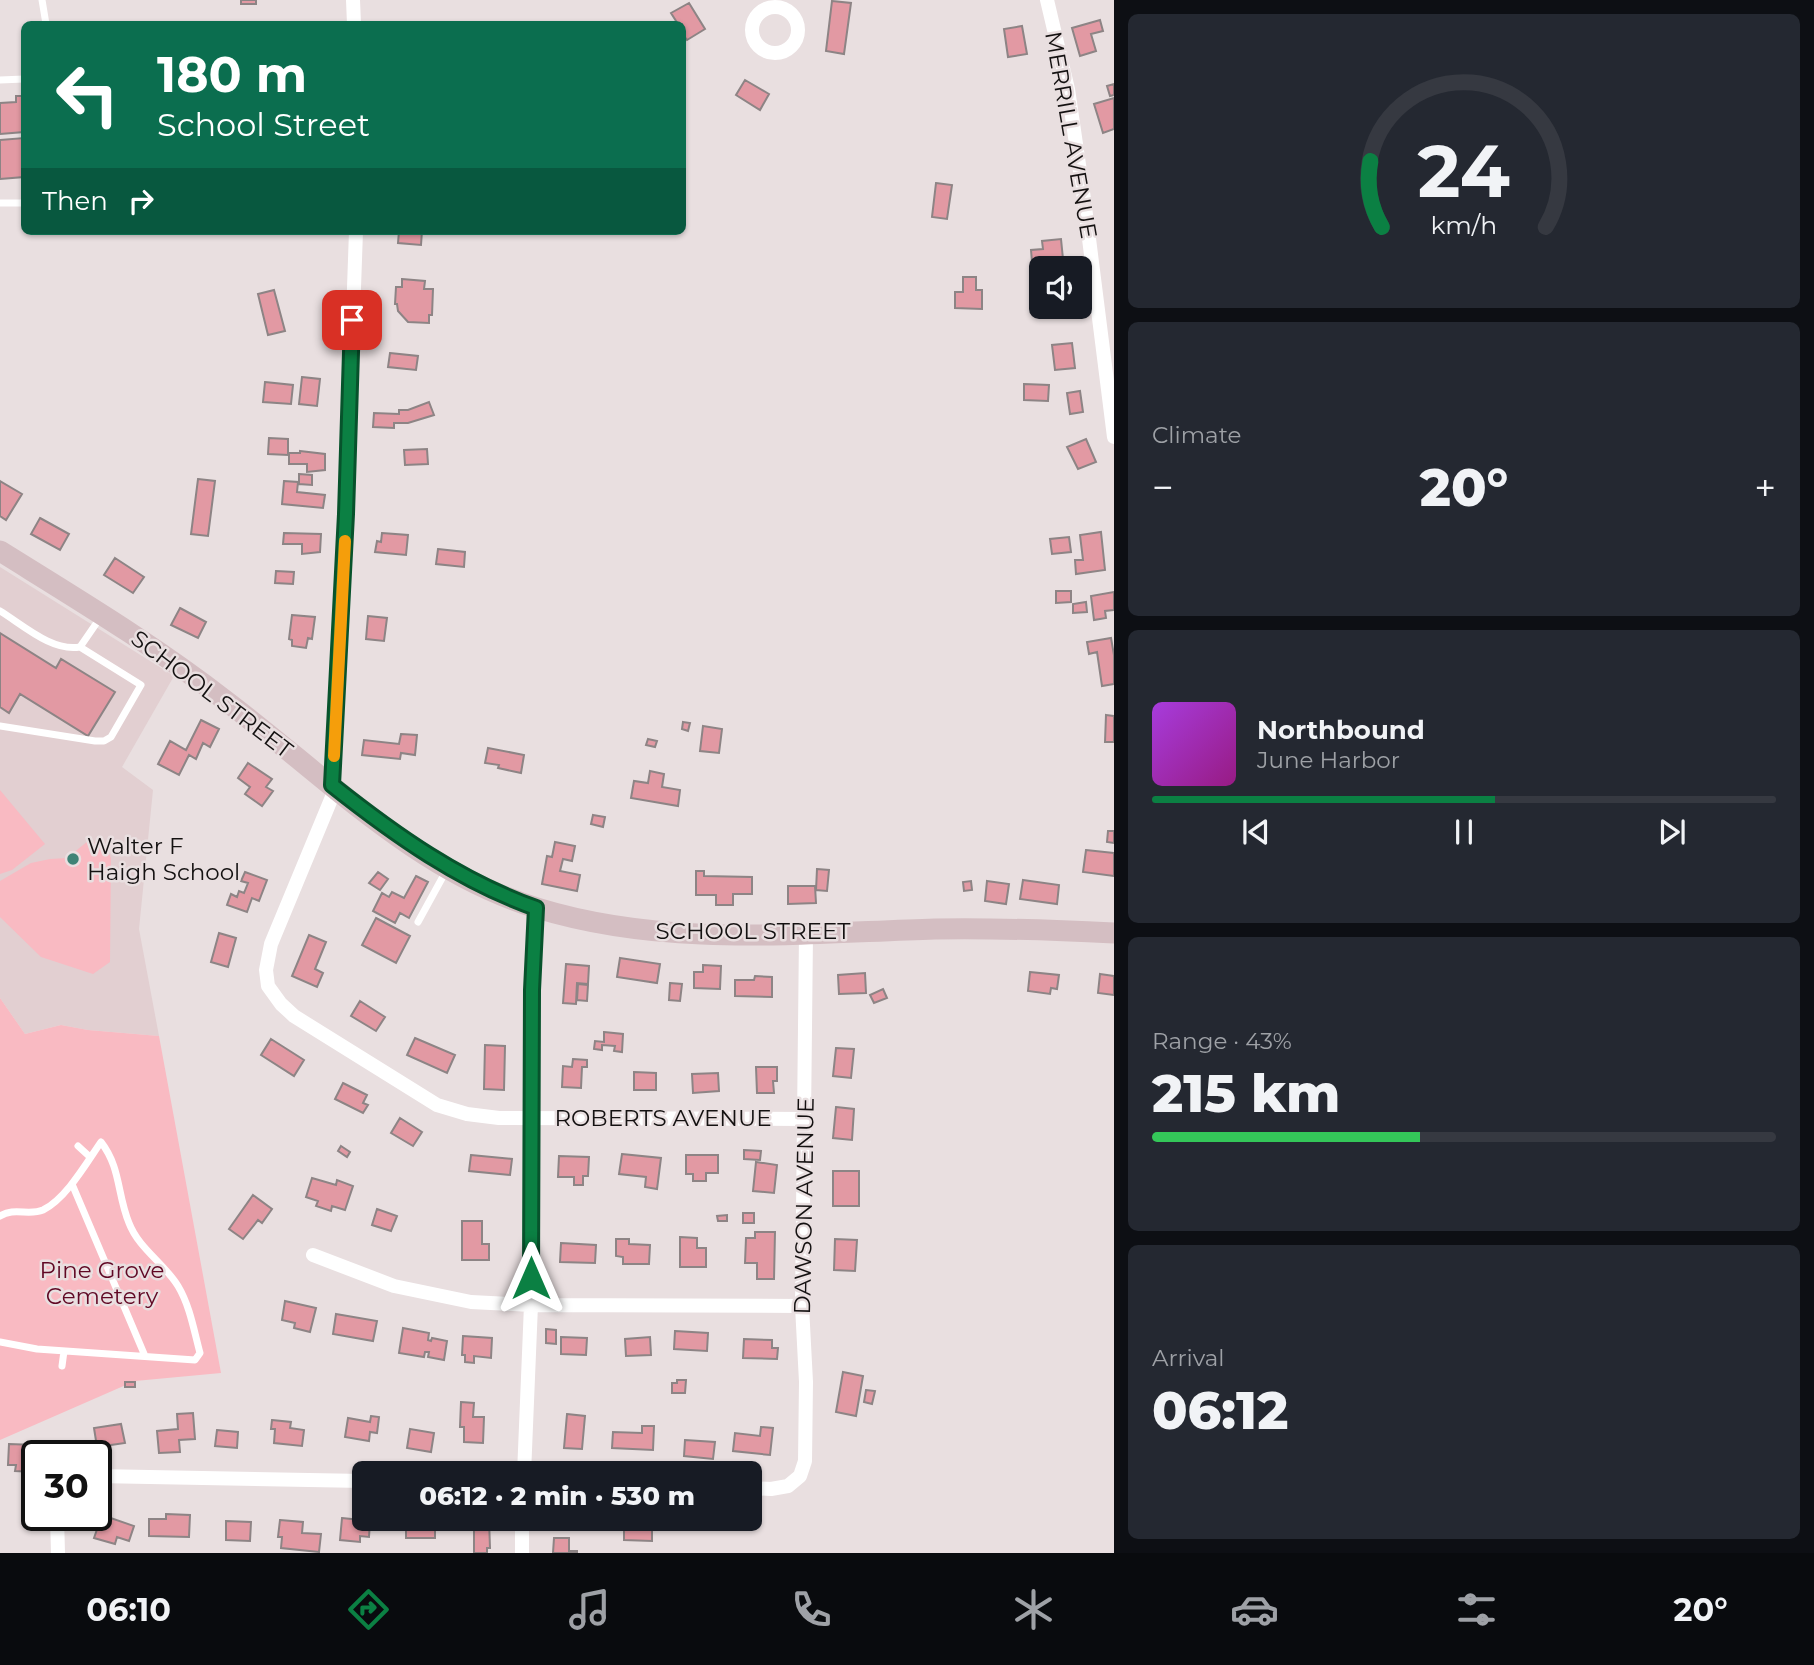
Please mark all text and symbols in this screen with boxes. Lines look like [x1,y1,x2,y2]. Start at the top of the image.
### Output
street label: MERRILL AVENUE [1039,29,1103,241]
text: 180 m [157,45,307,104]
icon: left [42,49,133,140]
text: School Street [157,105,370,144]
text: 24 [1418,127,1510,215]
icon: right [122,182,160,220]
text: Then [42,185,108,217]
text: km/h [1431,210,1497,240]
map controls [1029,256,1092,319]
button: sound [1029,256,1092,319]
pin [322,290,382,350]
icon: arrive [333,301,371,339]
text: Climate [1152,421,1241,449]
text: 20° [1420,456,1508,519]
text: − [1152,464,1174,511]
text: + [1754,464,1776,511]
street label: SCHOOL STREET [126,624,299,764]
text: Northbound [1257,714,1425,746]
text: June Harbor [1257,746,1400,774]
icon: previous [1237,813,1275,851]
icon: pause [1445,813,1483,851]
icon: next [1653,813,1691,851]
place label: Walter F Haigh School [87,832,240,886]
marker: Walter F Haigh School [65,851,81,867]
street label: SCHOOL STREET [655,917,851,945]
text: Range · 43% [1152,1027,1292,1055]
text: 215 km [1152,1062,1340,1125]
street label: DAWSON AVENUE [788,1097,820,1315]
street label: ROBERTS AVENUE [554,1104,772,1132]
position arrow [494,1241,568,1315]
park label: Pine Grove Cemetery [40,1256,164,1310]
text: Arrival [1152,1344,1225,1372]
text: 06:12 [1152,1379,1288,1442]
speed limit sign: 30 [21,1440,112,1531]
text: 06:12 · 2 min · 530 m [419,1480,695,1512]
icon: directions [344,1585,393,1634]
icon: music [565,1585,614,1634]
icon: phone [787,1585,836,1634]
icon: climate [1009,1585,1058,1634]
icon: car [1230,1585,1279,1634]
icon: filters [1452,1585,1501,1634]
text: 06:10 [86,1590,171,1629]
text: 20° [1674,1590,1728,1629]

